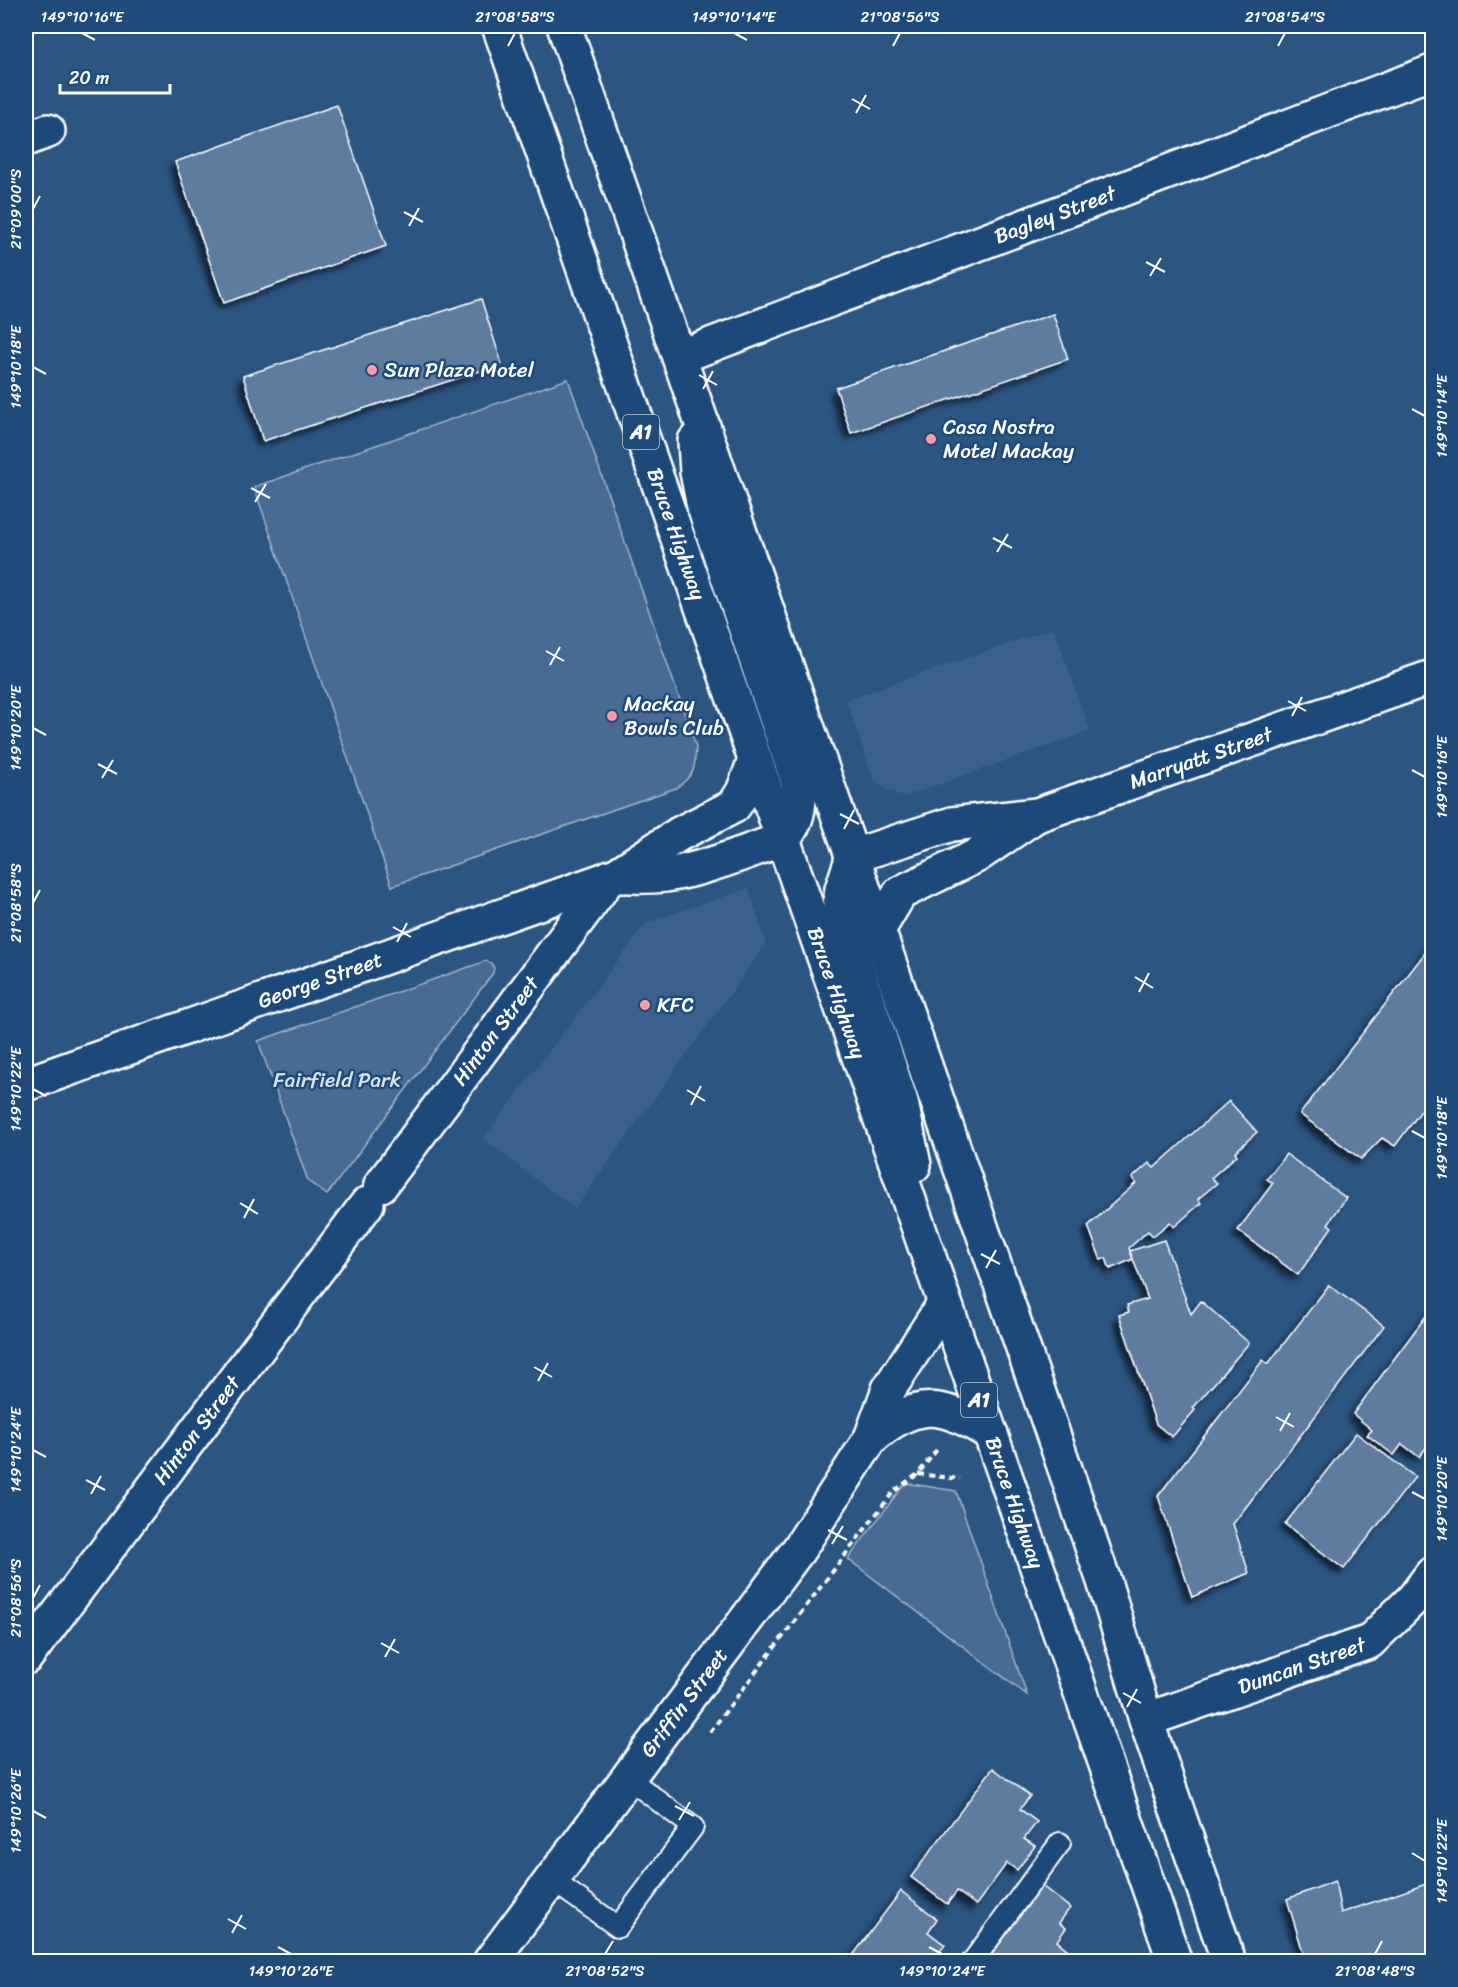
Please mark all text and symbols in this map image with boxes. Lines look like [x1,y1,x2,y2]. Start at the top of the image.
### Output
text: 149°10'16"E [41,4,125,30]
text: 21°08'58"S [475,4,555,30]
text: 149°10'14"E [692,4,777,30]
text: 21°08'56"S [861,4,940,30]
text: 21°08'54"S [1245,4,1325,30]
scale bar [60,57,170,95]
text: 20 m [69,62,109,94]
text: 21°09'00"S [3,168,29,249]
street label: Bagley Street [988,174,1123,255]
text: 149°10'18"E [3,324,29,408]
place label: Sun Plaza Motel [384,351,535,389]
marker: Sun Plaza Motel [365,363,379,377]
text: 149°10'14"E [1429,373,1455,458]
place label: Casa Nostra Motel Mackay [943,408,1074,470]
road number: A1 [623,415,659,449]
marker: Casa Nostra Motel Mackay [924,432,938,446]
street label: Bruce Highway [636,463,717,606]
text: 149°10'20"E [3,684,29,771]
place label: Mackay Bowls Club [624,685,724,747]
marker: Mackay Bowls Club [605,709,619,723]
street label: Marryatt Street [1124,715,1279,800]
text: 149°10'16"E [1429,734,1455,818]
text: 21°08'58"S [3,863,29,943]
street label: Bruce Highway [796,921,877,1064]
street label: George Street [252,940,388,1020]
street label: Hinton Street [442,967,550,1094]
place label: KFC [657,986,694,1024]
marker: KFC [638,998,652,1012]
text: 149°10'22"E [3,1045,29,1131]
park label: Fairfield Park [273,1061,401,1099]
text: 149°10'18"E [1429,1095,1455,1179]
street label: Hinton Street [143,1366,252,1493]
road number: A1 [961,1383,997,1417]
text: 149°10'24"E [3,1406,29,1493]
street label: Bruce Highway [974,1431,1055,1574]
text: 149°10'20"E [1429,1455,1455,1542]
text: 21°08'56"S [3,1558,29,1637]
street label: Duncan Street [1232,1625,1372,1705]
street label: Griffin Street [630,1639,738,1766]
text: 149°10'26"E [3,1767,29,1853]
text: 149°10'22"E [1429,1817,1455,1903]
text: 149°10'26"E [249,1958,335,1984]
text: 21°08'52"S [565,1958,645,1984]
text: 149°10'24"E [899,1958,986,1984]
text: 21°08'48"S [1335,1958,1415,1984]

